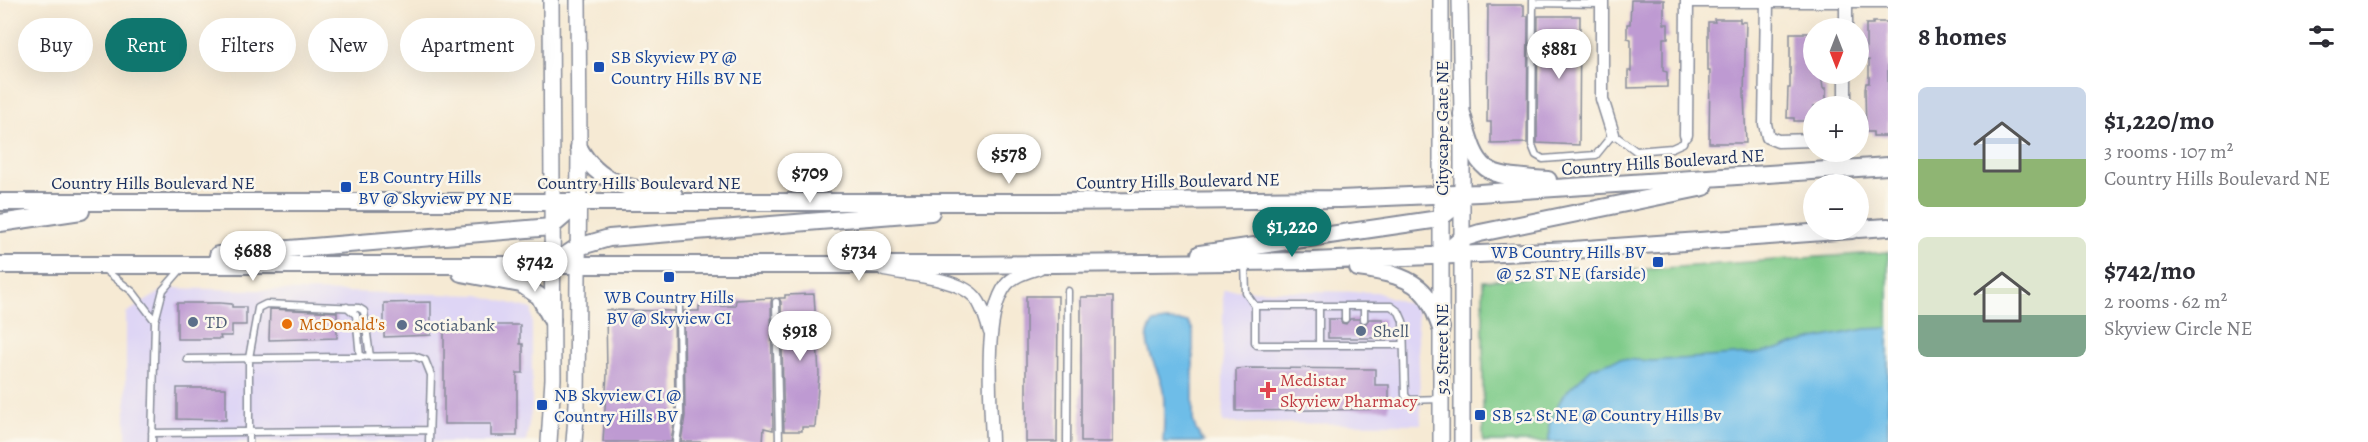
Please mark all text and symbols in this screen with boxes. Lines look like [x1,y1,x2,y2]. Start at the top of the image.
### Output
chip: Buy [18,18,93,72]
chip: Rent [105,18,187,72]
chip: Filters [199,18,296,72]
chip: New [308,18,388,72]
chip: Apartment [400,18,535,72]
north arrow [1803,18,1869,84]
map controls [1803,18,1869,240]
text: 8 homes [1918,19,2007,54]
icon: filters [2305,20,2338,53]
pin: $881 [1523,29,1595,80]
text: $881 [1541,35,1577,62]
place label: SB Skyview PY @ Country Hills BV NE [611,45,762,90]
marker: SB Skyview PY @ Country Hills BV NE [592,60,606,74]
street label: Cityscape Gate NE [1430,60,1454,196]
button: + [1803,96,1869,162]
text: $1,220/mo [2104,103,2214,138]
icon: home [1966,111,2038,183]
pin: $578 [973,134,1045,185]
text: 3 rooms · 107 m² [2104,138,2233,165]
text: $578 [991,140,1027,167]
street label: Country Hills Boulevard NE [1561,143,1765,181]
pin: $709 [774,153,846,204]
text: $709 [791,159,829,186]
place label: EB Country Hills BV @ Skyview PY NE [358,165,512,210]
text: Country Hills Boulevard NE [2104,165,2330,192]
street label: Country Hills Boulevard NE [1076,167,1280,195]
street label: Country Hills Boulevard NE [51,171,255,195]
street label: Country Hills Boulevard NE [537,171,741,195]
button: − [1803,174,1869,240]
marker: EB Country Hills BV @ Skyview PY NE [339,180,353,194]
pin: $1,220 [1243,207,1341,258]
text: $1,220 [1266,213,1318,240]
pin: $688 [217,231,289,282]
pin: $734 [823,231,895,282]
text: $688 [234,237,272,264]
text: $734 [841,237,877,264]
place label: WB Country Hills BV @ 52 ST NE (farside) [1490,240,1646,285]
pin: $742 [499,242,571,293]
text: $742 [517,248,553,275]
text: $742/mo [2104,253,2196,288]
marker: WB Country Hills BV @ 52 ST NE (farside) [1651,255,1665,269]
icon: home [1966,261,2038,333]
marker: WB Country Hills BV @ Skyview CI [662,270,676,284]
place label: WB Country Hills BV @ Skyview CI [603,285,734,330]
text: 2 rooms · 62 m² [2104,288,2227,315]
street label: 52 Street NE [1430,303,1454,395]
place label: TD [205,310,227,334]
pin: $918 [764,311,836,362]
place label: McDonald's [299,312,385,336]
place label: Scotiabank [414,313,495,337]
marker: TD [186,315,200,329]
text: Skyview Circle NE [2104,315,2253,342]
marker: McDonald's [280,317,294,331]
text: $918 [782,317,818,344]
marker: Scotiabank [395,318,409,332]
place label: Shell [1373,319,1409,343]
marker: Shell [1354,324,1368,338]
place label: Medistar Skyview Pharmacy [1280,368,1419,413]
place label: NB Skyview CI @ Country Hills BV [554,383,681,428]
marker: Medistar Skyview Pharmacy [1261,383,1275,397]
marker: NB Skyview CI @ Country Hills BV [535,398,549,412]
place label: SB 52 St NE @ Country Hills Bv [1492,403,1722,427]
marker: SB 52 St NE @ Country Hills Bv [1473,408,1487,422]

